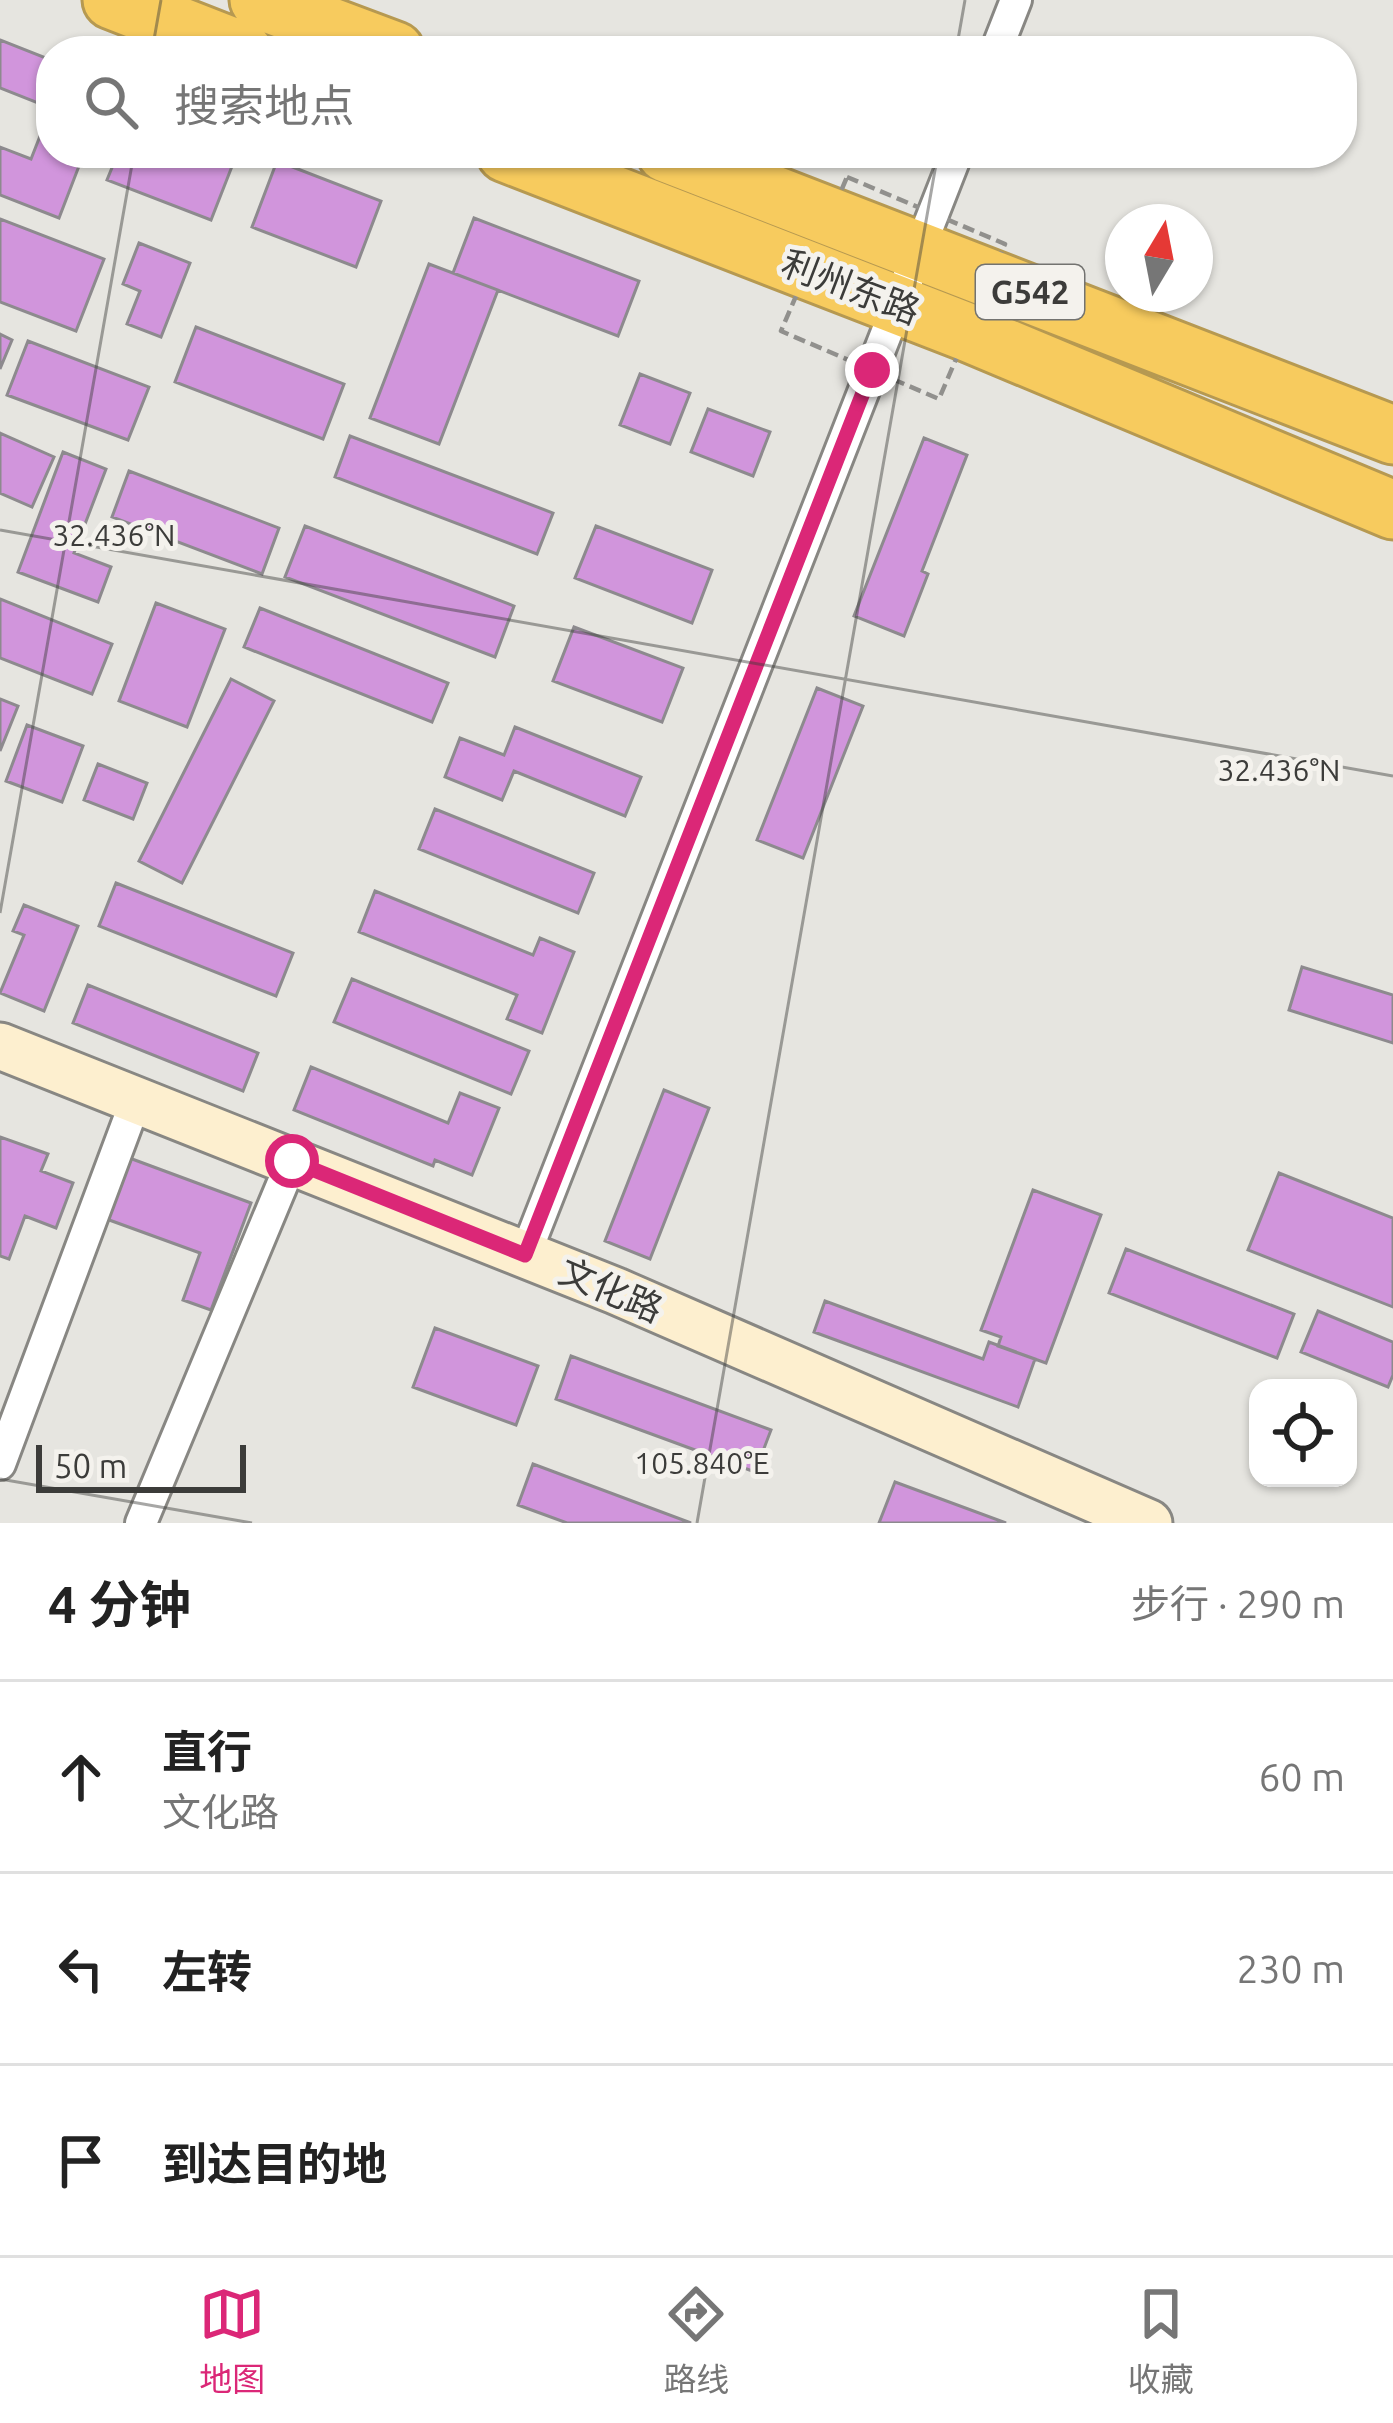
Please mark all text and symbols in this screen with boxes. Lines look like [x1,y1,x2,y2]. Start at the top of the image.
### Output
search box [36,36,1357,168]
icon: search [78,69,144,135]
text: 搜索地点 [174,80,354,131]
north arrow [1105,204,1213,312]
street label: 利州东路 [777,242,926,331]
road number: G542 [976,265,1084,319]
route end [845,343,899,397]
text: 32.436°N [52,518,176,552]
text: 32.436°N [1217,753,1341,787]
route start [265,1134,319,1188]
street label: 文化路 [553,1250,669,1330]
map controls [1249,1379,1357,1487]
button: locate [1249,1379,1357,1487]
scale bar [36,1439,246,1492]
text: 105.840°E [634,1446,770,1480]
text: 50 m [54,1447,127,1484]
text: 4 分钟 [48,1575,191,1633]
text: 步行 · 290 m [1131,1582,1345,1625]
text: 直行 [162,1726,252,1777]
icon: ahead [48,1744,114,1810]
text: 60 m [1258,1755,1345,1798]
text: 文化路 [162,1790,279,1833]
icon: left [48,1936,114,2002]
text: 左转 [162,1946,252,1997]
text: 230 m [1236,1947,1345,1990]
icon: arrive [48,2128,114,2194]
text: 到达目的地 [162,2138,387,2189]
tab: 地图 [199,2281,265,2401]
tab: 路线 [663,2281,729,2401]
tab: 收藏 [1128,2281,1194,2401]

